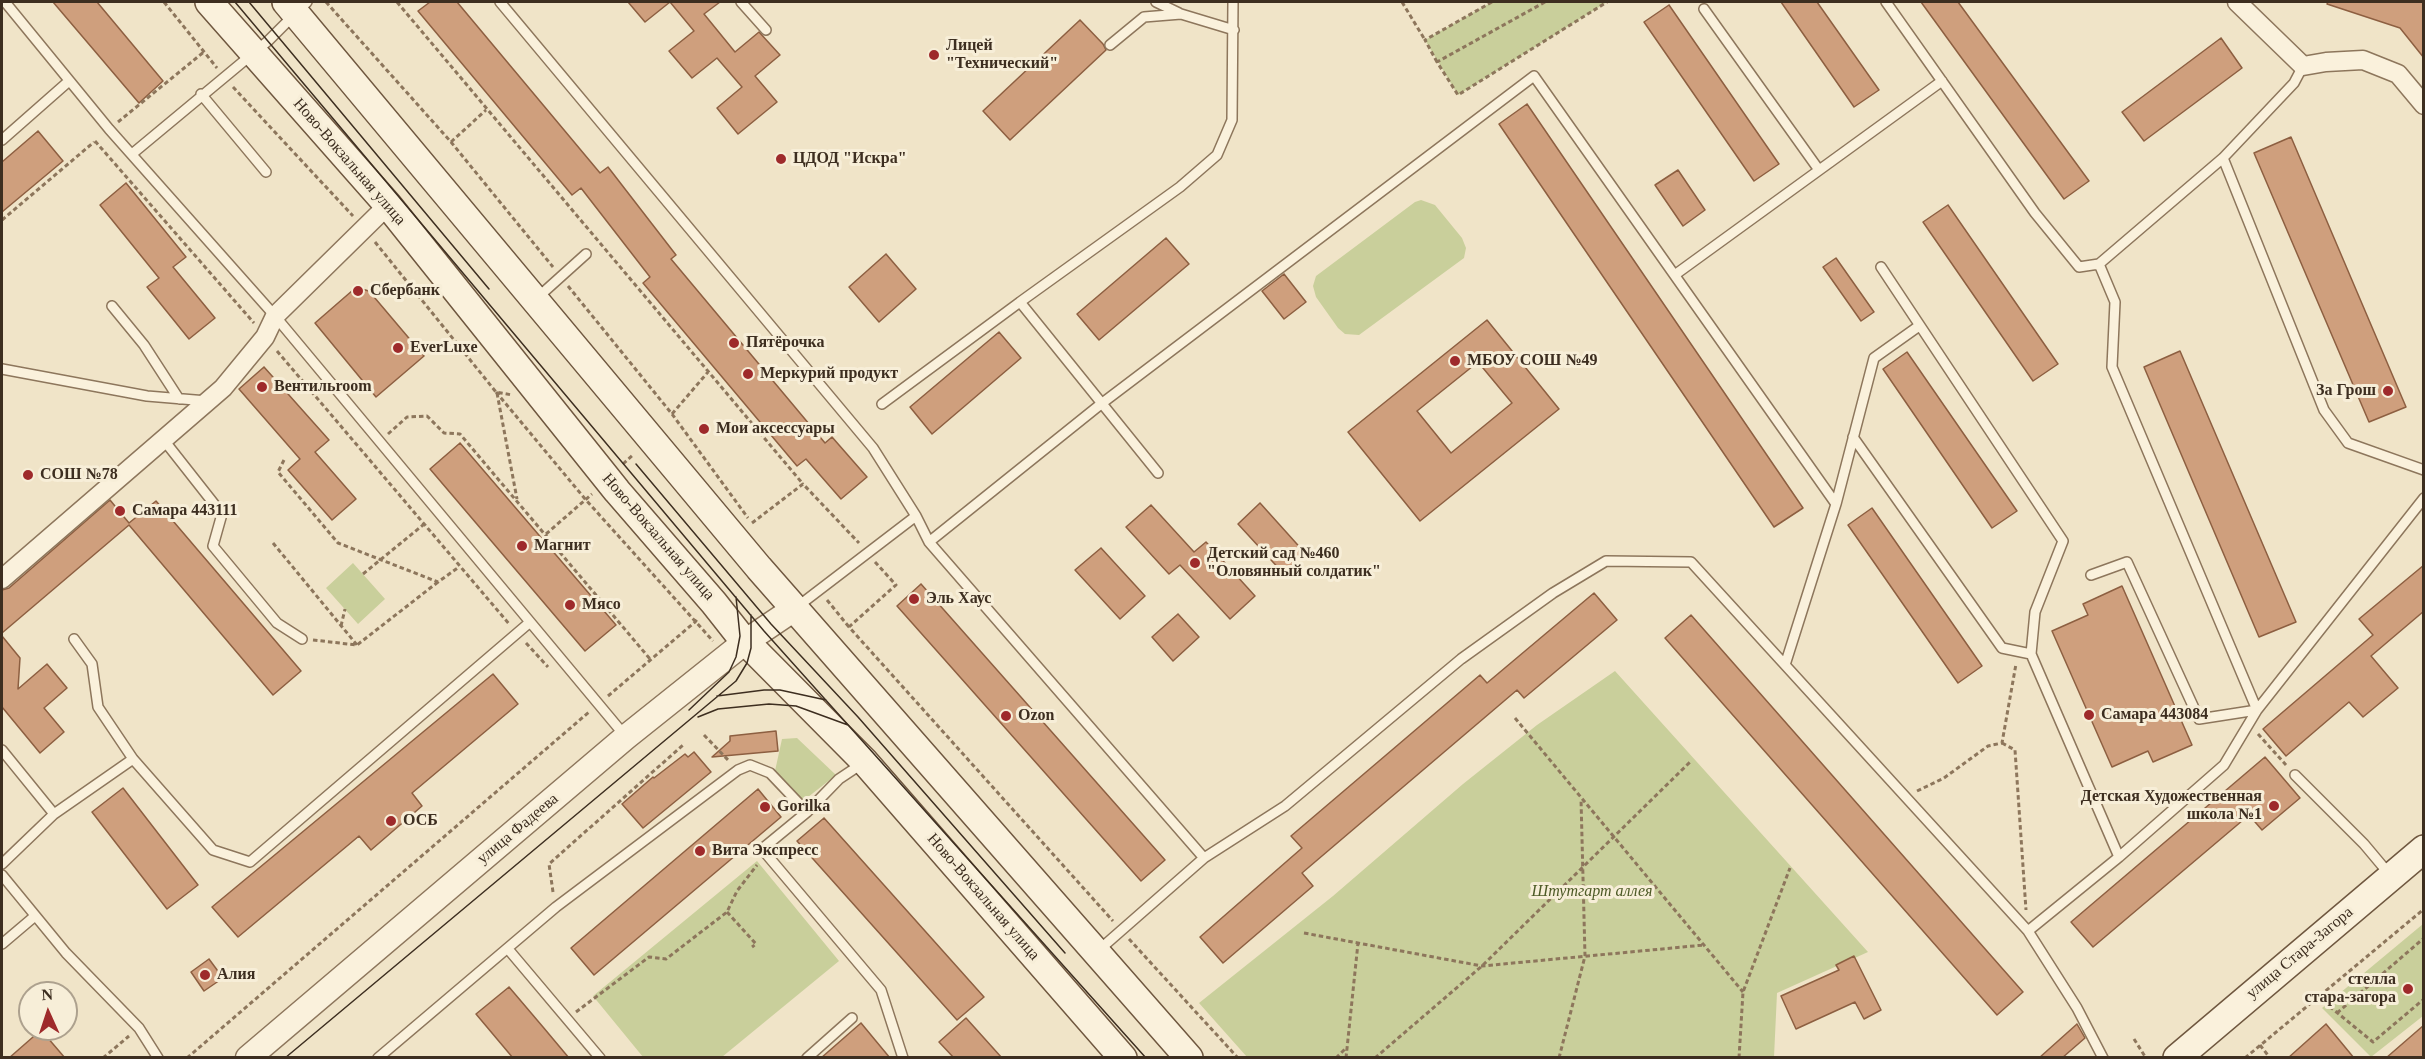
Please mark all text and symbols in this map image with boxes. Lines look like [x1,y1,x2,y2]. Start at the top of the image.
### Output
place label: Лицей "Технический" [946,36,1058,74]
marker: Лицей "Технический" [927,48,941,62]
street label: Ново-Вокзальная улица [289,95,409,229]
place label: ЦДОД "Искра" [793,149,907,169]
marker: ЦДОД "Искра" [774,152,788,166]
place label: Сбербанк [370,281,440,301]
marker: Сбербанк [351,284,365,298]
place label: Пятёрочка [746,333,825,353]
marker: Пятёрочка [727,336,741,350]
place label: EverLuxe [410,338,478,358]
marker: EverLuxe [391,341,405,355]
place label: МБОУ СОШ №49 [1467,351,1598,371]
marker: МБОУ СОШ №49 [1448,354,1462,368]
place label: Меркурий продукт [760,364,898,384]
marker: Меркурий продукт [741,367,755,381]
place label: Вентильroom [274,377,372,397]
marker: Вентильroom [255,380,269,394]
place label: За Грош [2316,381,2376,401]
marker: За Грош [2381,384,2395,398]
place label: Мои аксессуары [716,419,835,439]
marker: Мои аксессуары [697,422,711,436]
place label: СОШ №78 [40,465,118,485]
marker: СОШ №78 [21,468,35,482]
street label: Ново-Вокзальная улица [598,470,718,604]
place label: Самара 443111 [132,501,237,521]
marker: Самара 443111 [113,504,127,518]
place label: Магнит [534,536,591,556]
marker: Магнит [515,539,529,553]
place label: Детский сад №460 "Оловянный солдатик" [1207,544,1381,582]
marker: Детский сад №460 "Оловянный солдатик" [1188,556,1202,570]
place label: Эль Хаус [926,589,991,609]
marker: Эль Хаус [907,592,921,606]
place label: Мясо [582,595,621,615]
marker: Мясо [563,598,577,612]
place label: Самара 443084 [2101,705,2208,725]
place label: Ozon [1018,706,1054,726]
marker: Самара 443084 [2082,708,2096,722]
marker: Ozon [999,709,1013,723]
place label: Детская Художественная школа №1 [2081,787,2262,825]
street label: улица Фадеева [474,789,562,869]
place label: Gorilka [777,797,830,817]
marker: Детская Художественная школа №1 [2267,799,2281,813]
marker: Gorilka [758,800,772,814]
place label: ОСБ [403,811,438,831]
marker: ОСБ [384,814,398,828]
street label: Ново-Вокзальная улица [923,830,1043,964]
place label: Вита Экспресс [712,841,818,861]
marker: Вита Экспресс [693,844,707,858]
park label: Штутгарт аллея [1532,882,1652,902]
street label: улица Стара-Загора [2243,903,2357,1003]
place label: Алия [217,965,255,985]
marker: Алия [198,968,212,982]
place label: стелла стара-загора [2304,970,2396,1008]
north arrow [18,981,78,1041]
marker: стелла стара-загора [2401,982,2415,996]
text: N [41,986,53,1003]

